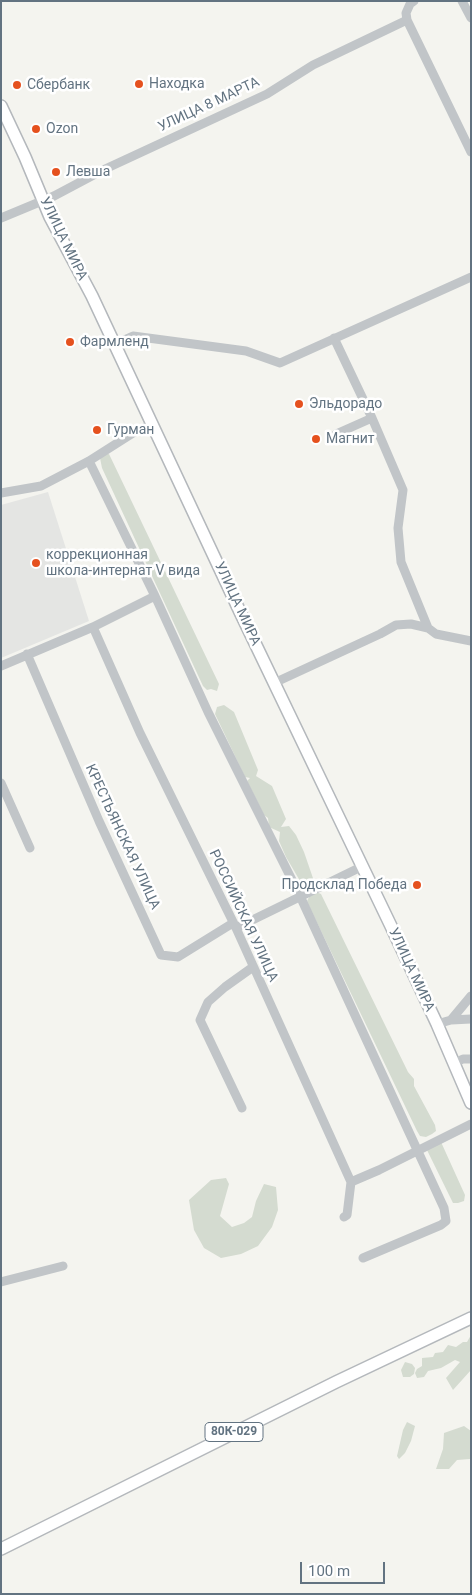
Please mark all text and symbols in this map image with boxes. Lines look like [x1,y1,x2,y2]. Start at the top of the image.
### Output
street label: УЛИЦА 8 МАРТА [156,74,262,136]
place label: Находка [149,76,205,92]
place label: Сбербанк [27,77,90,93]
marker: Находка [133,78,145,90]
marker: Сбербанк [11,79,23,91]
place label: Ozon [46,121,78,137]
marker: Ozon [30,123,42,135]
place label: Левша [66,164,110,180]
marker: Левша [50,166,62,178]
street label: УЛИЦА МИРА [36,195,90,283]
place label: Фармленд [80,334,149,350]
marker: Фармленд [64,336,76,348]
place label: Эльдорадо [309,396,382,412]
marker: Эльдорадо [293,398,305,410]
place label: Гурман [107,422,154,438]
marker: Гурман [91,424,103,436]
place label: Магнит [326,431,375,447]
marker: Магнит [310,433,322,445]
place label: коррекционная школа-интернат V вида [46,547,200,580]
marker: коррекционная школа-интернат V вида [30,557,42,569]
street label: УЛИЦА МИРА [210,559,264,649]
street label: КРЕСТЬЯНСКАЯ УЛИЦА [81,762,163,912]
street label: РОССИЙСКАЯ УЛИЦА [205,847,281,985]
place label: Продсклад Победа [281,877,407,893]
marker: Продсклад Победа [411,879,423,891]
street label: УЛИЦА МИРА [384,925,438,1015]
road number: 80К-029 [205,1422,263,1441]
scale bar [302,1552,387,1584]
text: 100 m [308,1562,350,1580]

